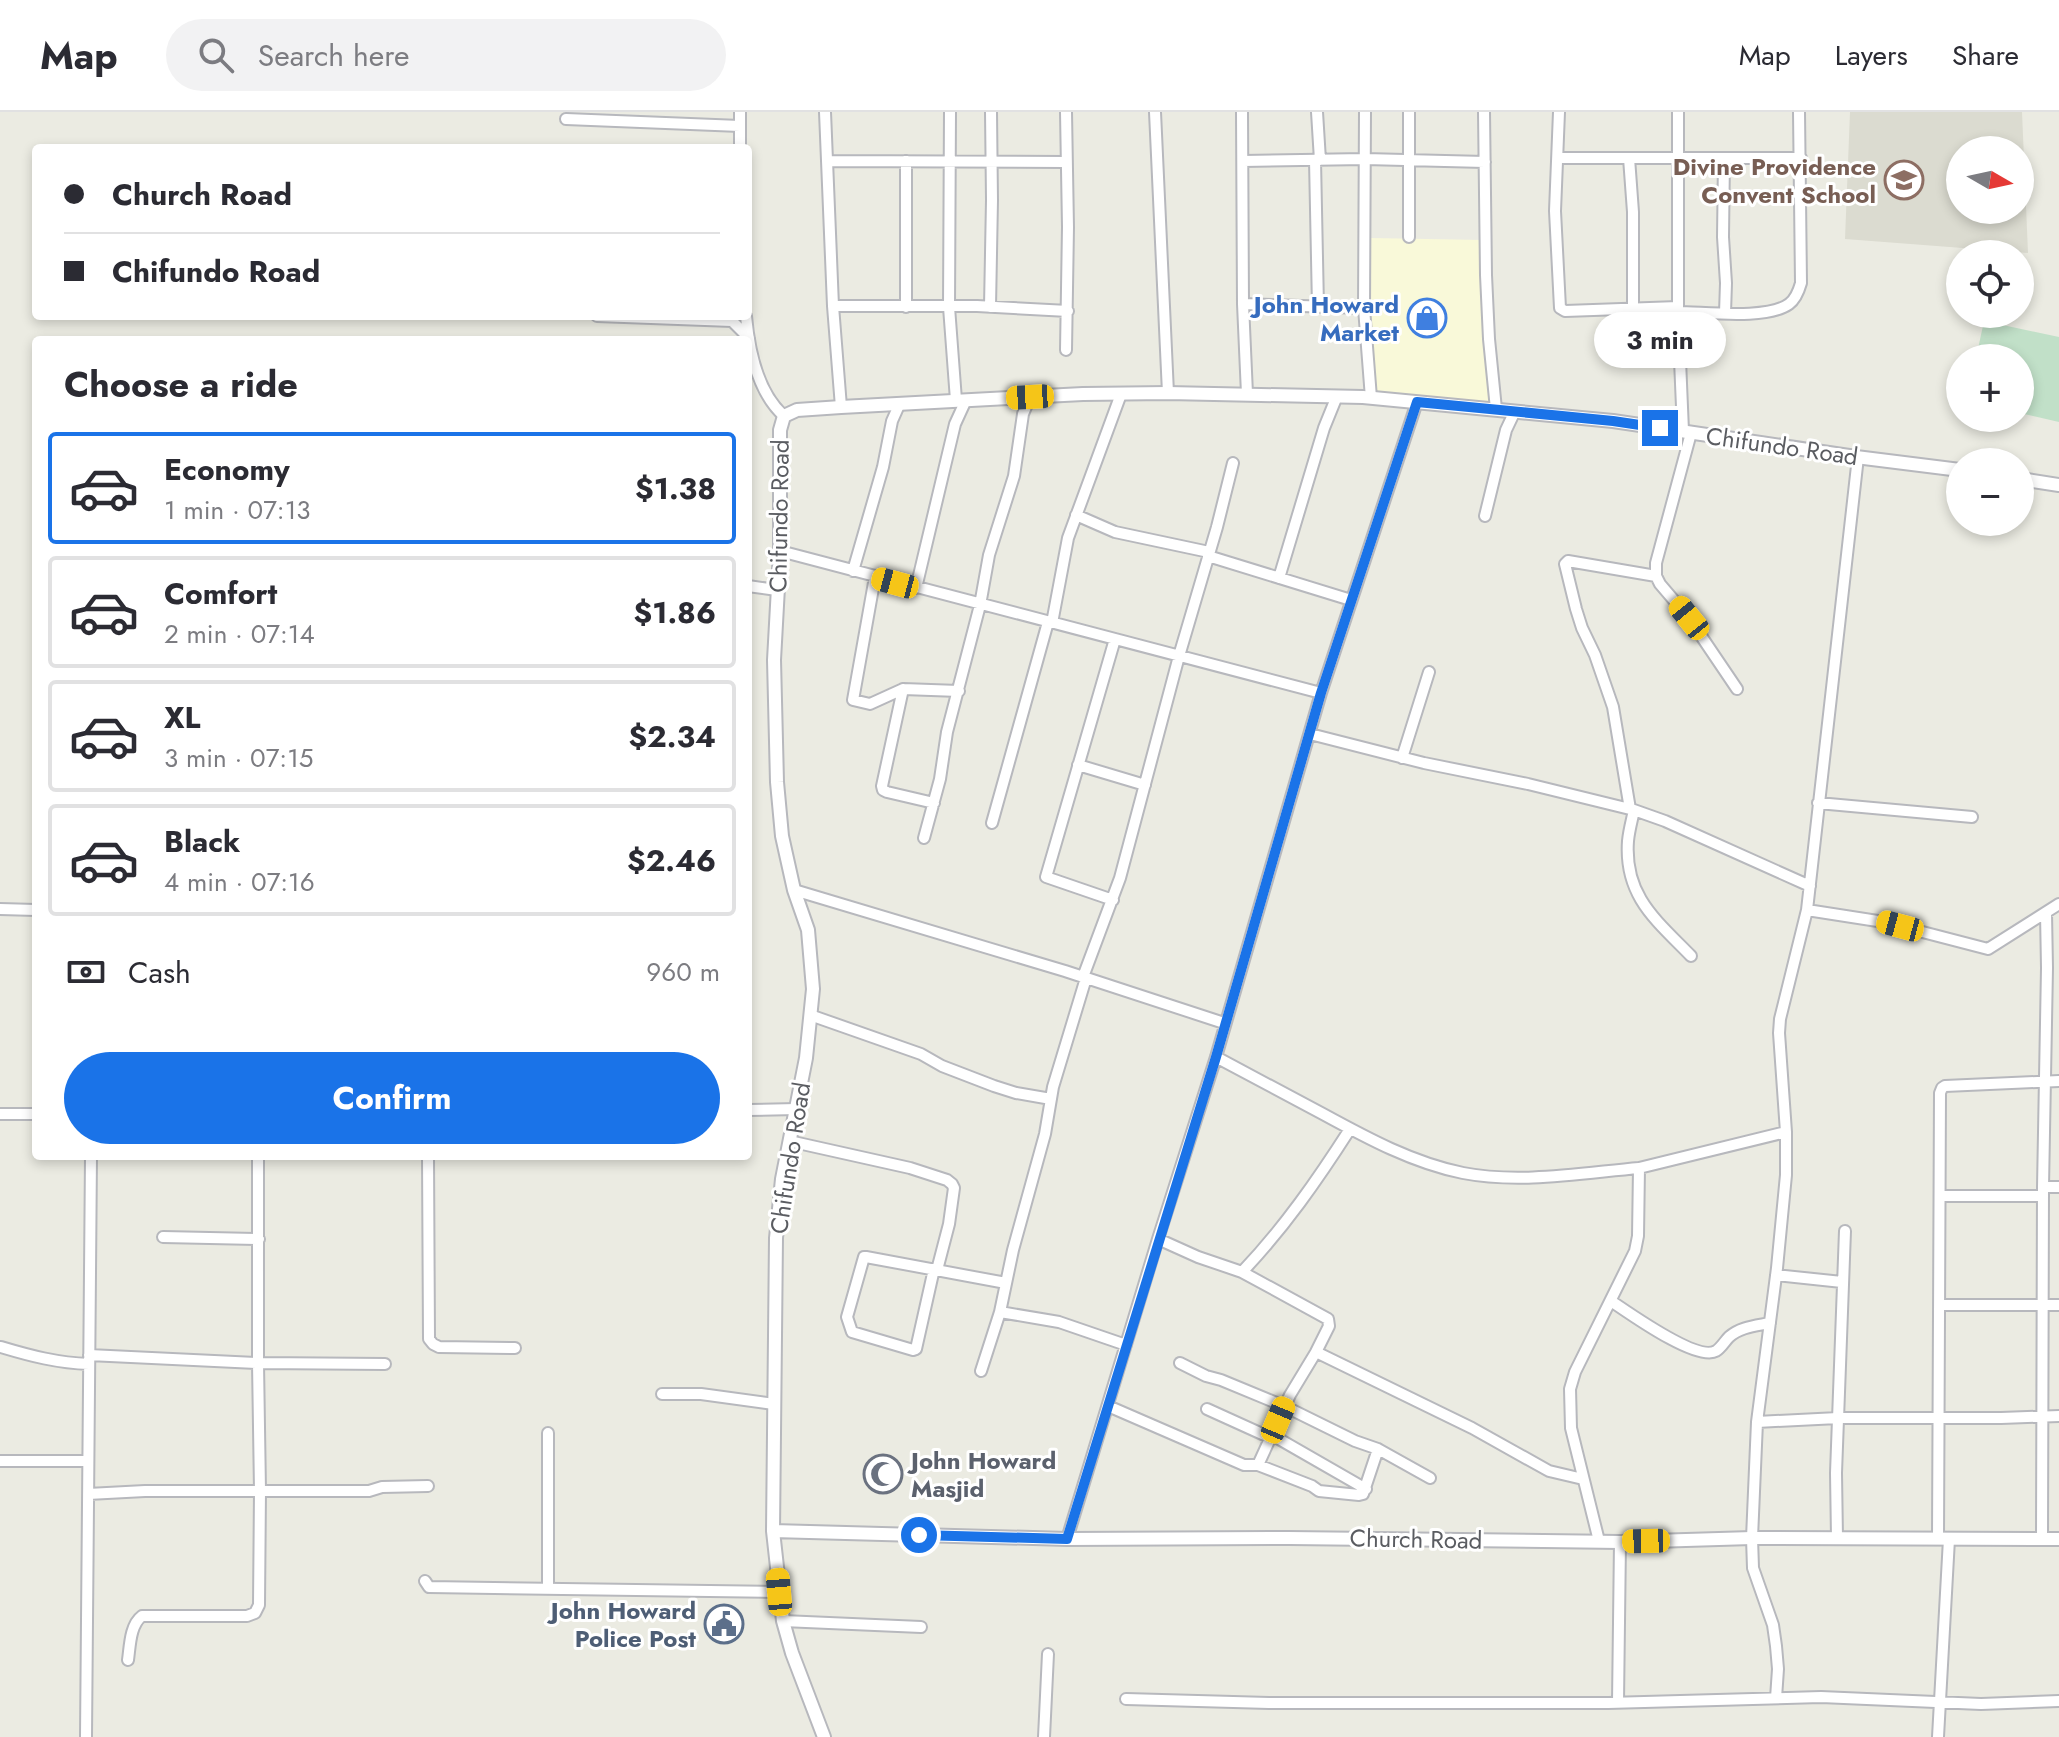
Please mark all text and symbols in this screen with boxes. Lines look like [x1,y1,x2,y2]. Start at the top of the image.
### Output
search box [166,19,726,91]
text: Map [40,28,118,83]
icon: search [194,33,238,77]
text: Search here [258,34,410,77]
text: Map [1739,35,1791,76]
text: Layers [1835,35,1908,76]
text: Share [1952,35,2019,76]
north arrow [1946,136,2034,224]
map controls [1946,136,2034,536]
place label: Divine Providence Convent School [1673,149,1876,212]
school or university icon: Divine Providence Convent School [1883,159,1925,201]
text: Church Road [112,173,292,216]
button: locate [1946,240,2034,328]
text: Chifundo Road [112,250,320,293]
place label: John Howard Market [1250,287,1399,350]
shop icon: John Howard Market [1406,297,1448,339]
callout: 3 min [1594,312,1726,368]
text: 3 min [1626,321,1694,359]
button: + [1946,344,2034,432]
text: Choose a ride [64,358,298,410]
car [1005,384,1055,410]
route end [1642,410,1678,446]
street label: Chifundo Road [1704,418,1860,474]
street label: Chifundo Road [760,439,798,593]
text: Economy [164,448,290,491]
button: − [1946,448,2034,536]
icon: car [68,452,140,524]
text: $1.38 [635,467,716,510]
text: 1 min · 07:13 [164,491,311,529]
car [869,565,921,601]
text: Comfort [164,572,277,615]
icon: car [68,576,140,648]
text: $1.86 [634,591,716,634]
car [1665,592,1713,644]
text: 2 min · 07:14 [164,615,315,653]
text: XL [164,696,200,739]
icon: car [68,700,140,772]
text: $2.34 [628,715,716,758]
text: 3 min · 07:15 [164,739,314,777]
text: Black [164,820,240,863]
icon: car [68,824,140,896]
text: $2.46 [627,839,716,882]
text: 4 min · 07:16 [164,863,315,901]
car [1874,908,1926,944]
icon: cash [64,950,108,994]
text: Cash [128,951,191,994]
text: 960 m [646,953,720,991]
button: Confirm [64,1052,720,1144]
street label: Chifundo Road [761,1080,819,1236]
car [1258,1393,1298,1447]
place label: John Howard Masjid [907,1443,1056,1506]
mosque icon: John Howard Masjid [862,1453,904,1495]
route start [901,1517,937,1553]
street label: Church Road [1349,1520,1483,1558]
car [1622,1529,1670,1553]
car [765,1567,793,1617]
place label: John Howard Police Post [547,1593,696,1656]
public building icon: John Howard Police Post [703,1603,745,1645]

